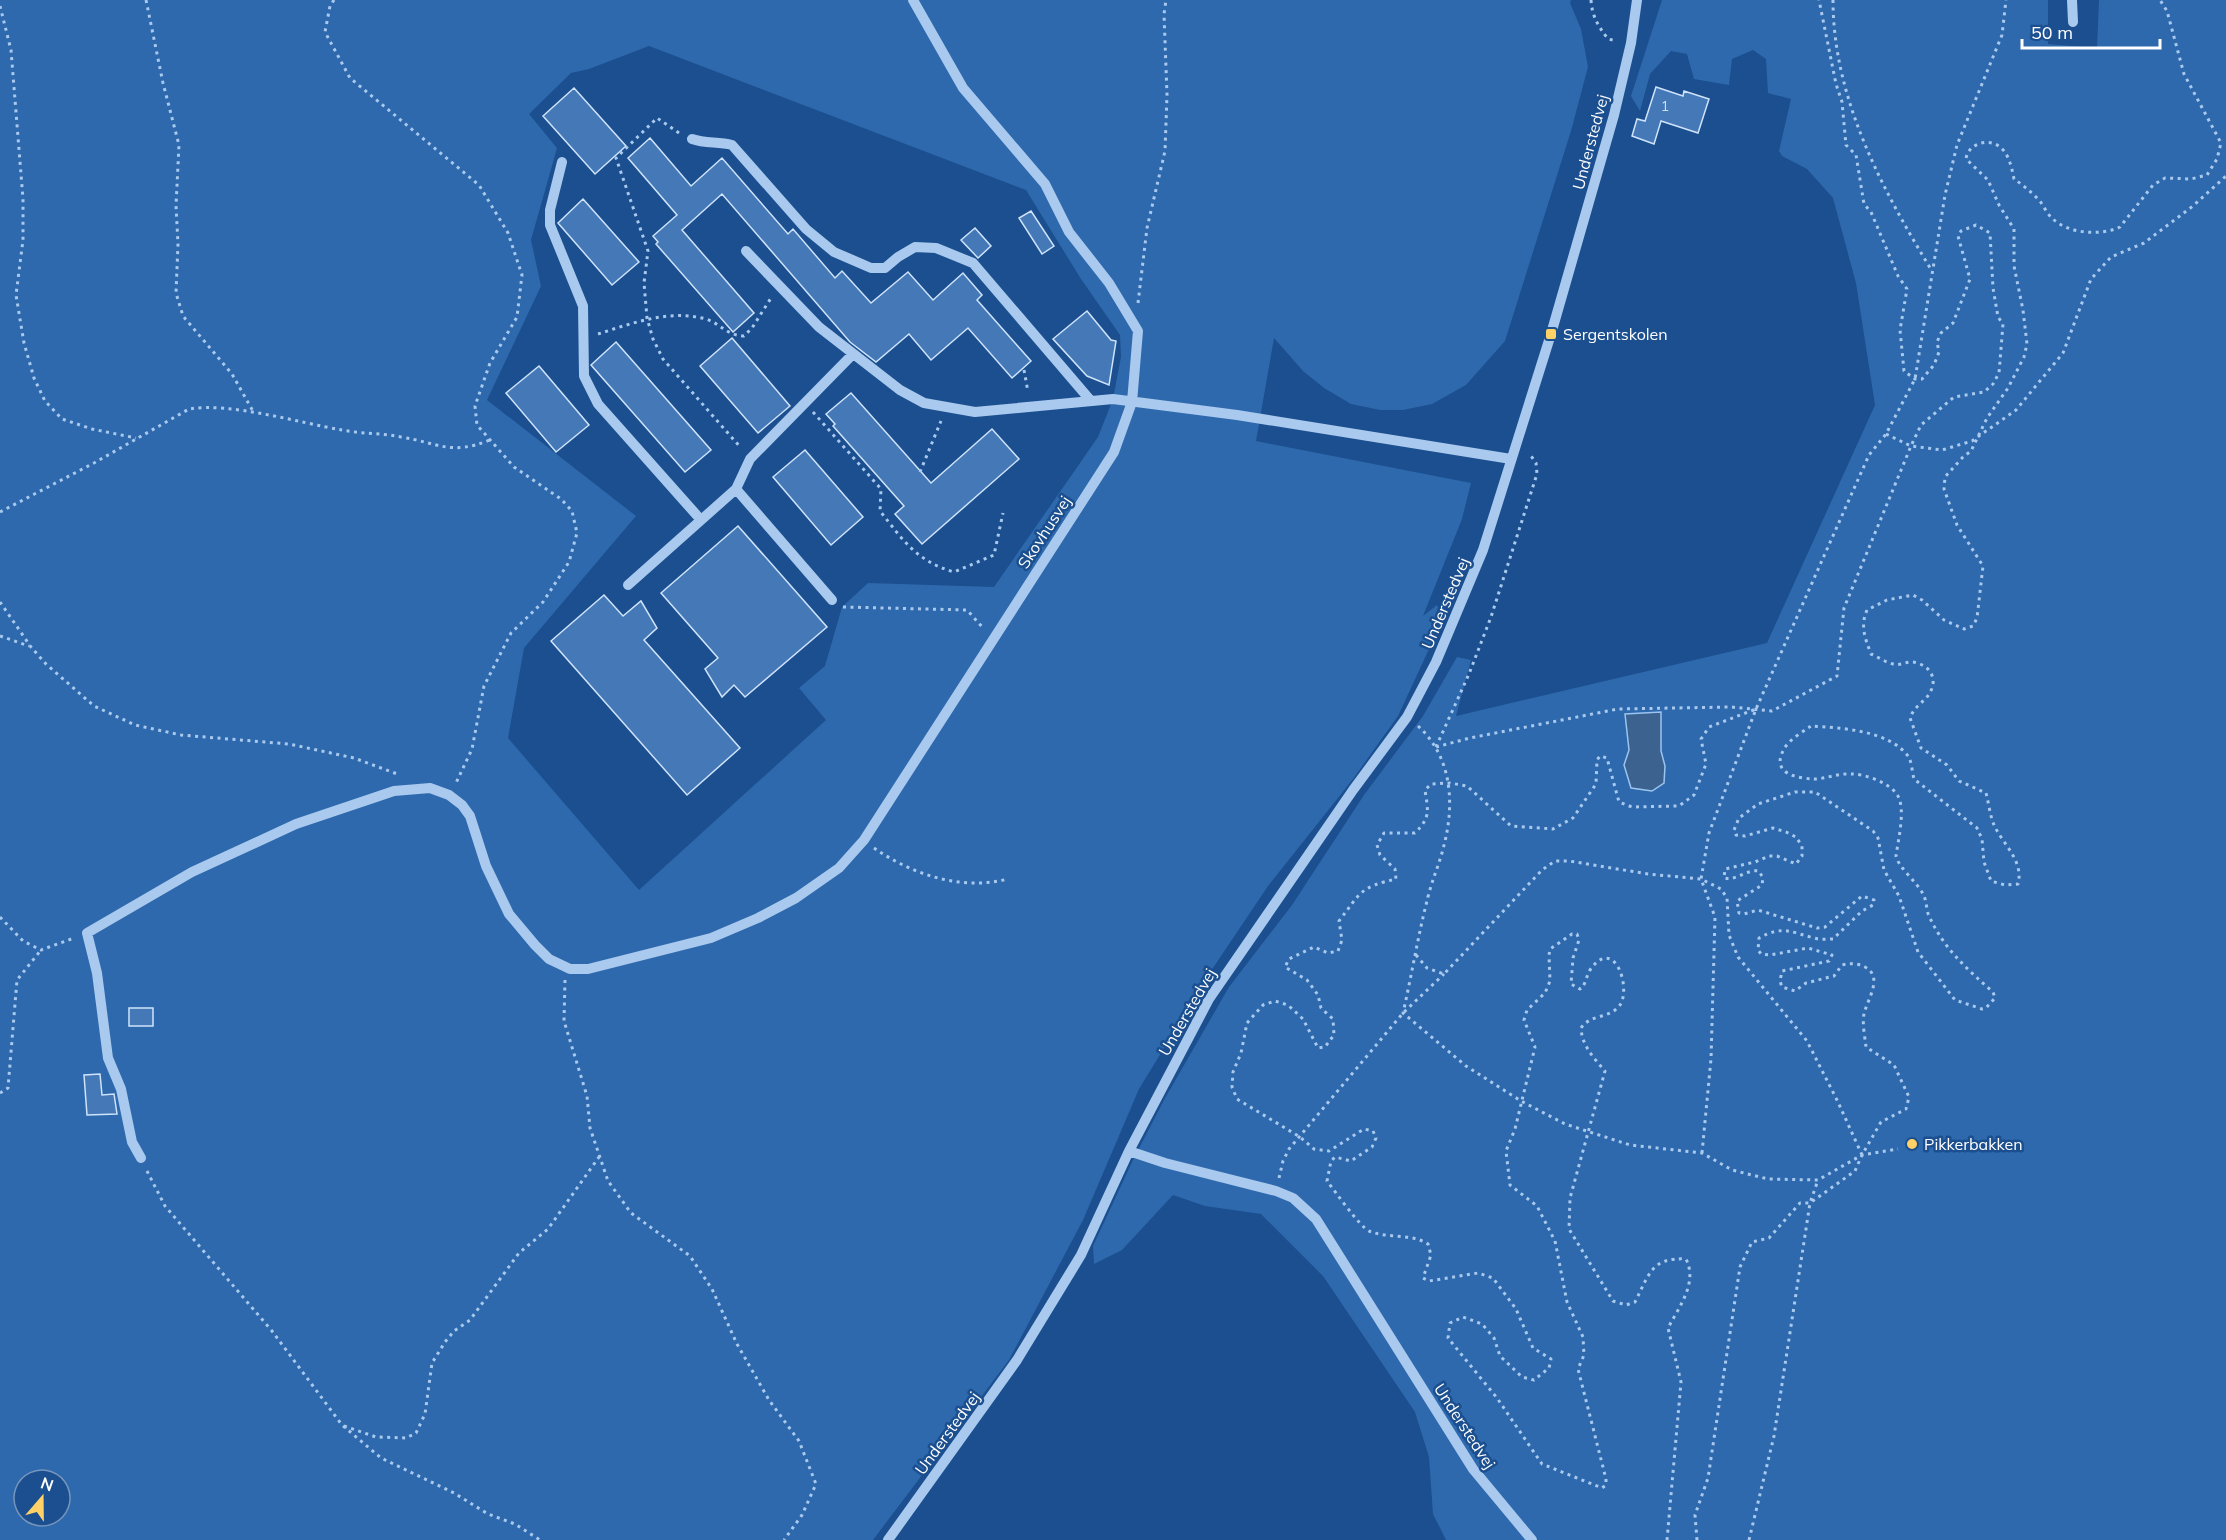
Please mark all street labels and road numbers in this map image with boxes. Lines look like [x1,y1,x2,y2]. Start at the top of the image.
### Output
street label: Understedvej [1568,92,1612,192]
street label: Skovhusvej [1013,492,1075,572]
street label: Understedvej [1417,554,1473,652]
street label: Understedvej [1154,965,1220,1059]
street label: Understedvej [1430,1380,1500,1472]
street label: Understedvej [910,1388,984,1478]

